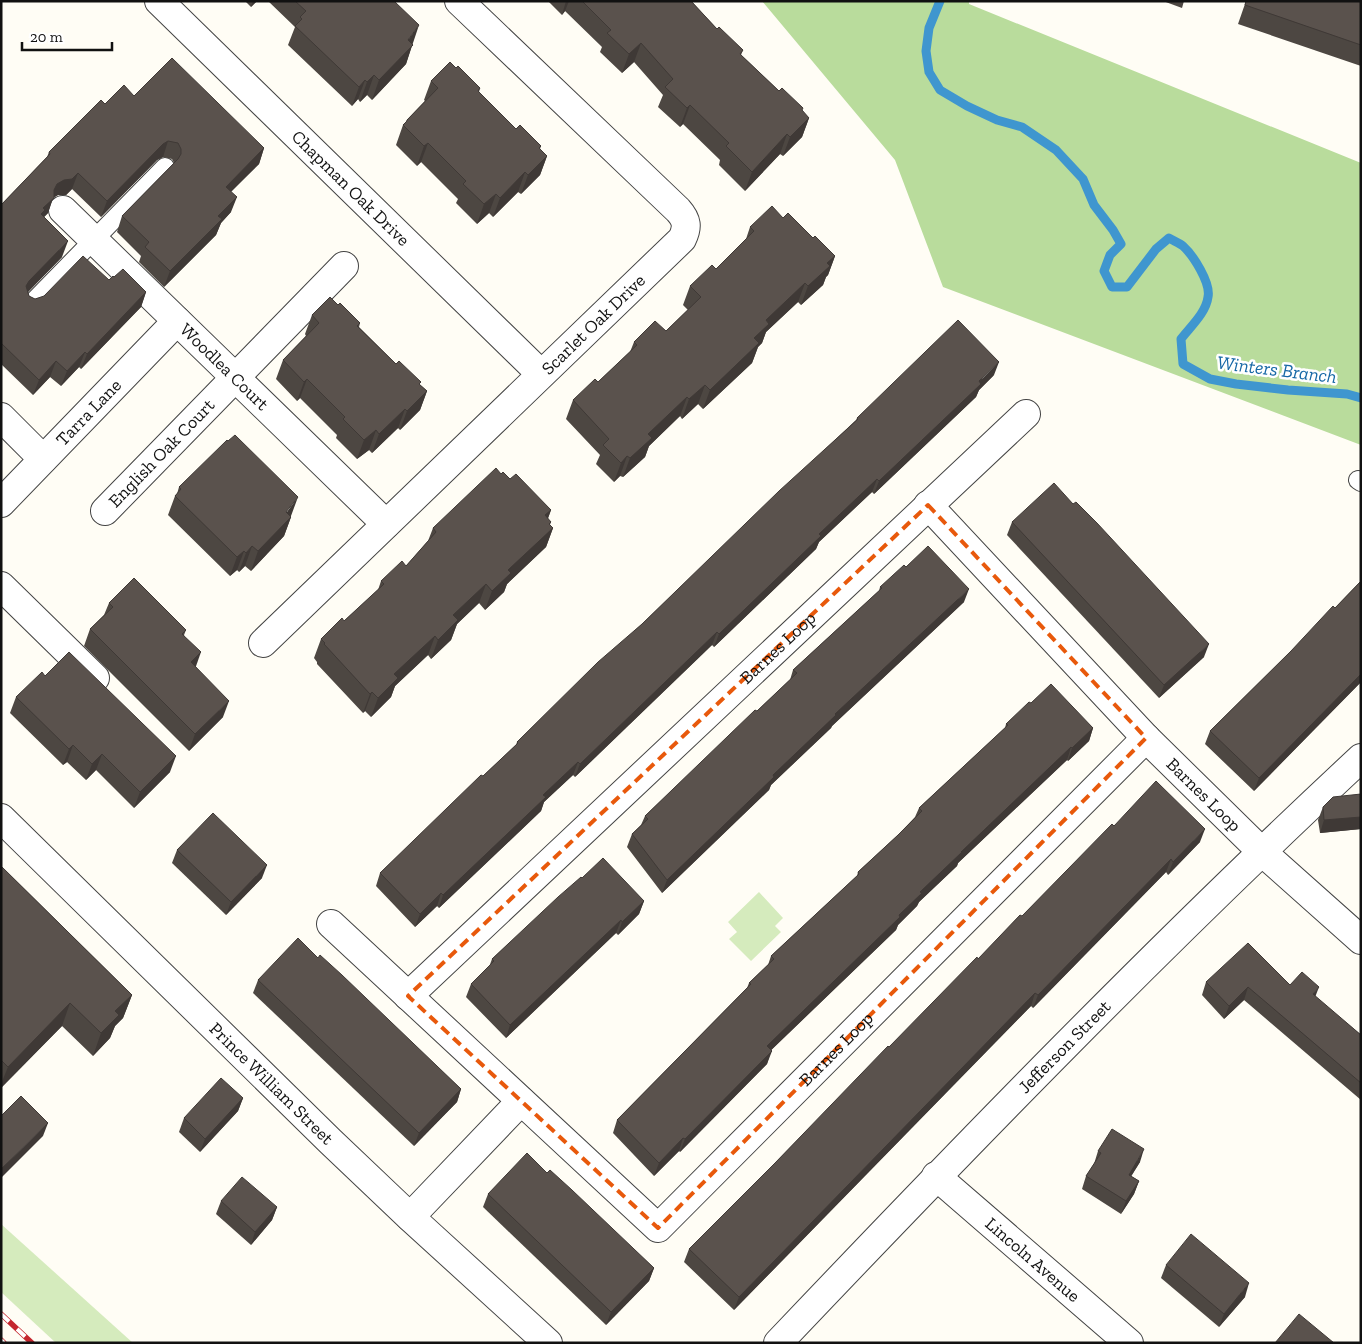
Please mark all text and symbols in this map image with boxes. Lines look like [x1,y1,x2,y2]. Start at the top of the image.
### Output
scale bar [22,20,112,52]
text: 20 m [30,28,63,46]
street label: Chapman Oak Drive [287,126,414,251]
street label: Scarlet Oak Drive [537,269,650,379]
street label: Woodlea Court [175,319,274,415]
water label: Winters Branch [1216,351,1338,388]
street label: Tarra Lane [51,374,126,450]
street label: English Oak Court [104,394,220,512]
street label: Barnes Loop [735,607,820,689]
street label: Barnes Loop [1162,753,1246,836]
street label: Jefferson Street [1014,995,1115,1098]
street label: Barnes Loop [794,1007,878,1091]
street label: Prince William Street [205,1018,338,1150]
street label: Lincoln Avenue [981,1213,1085,1307]

